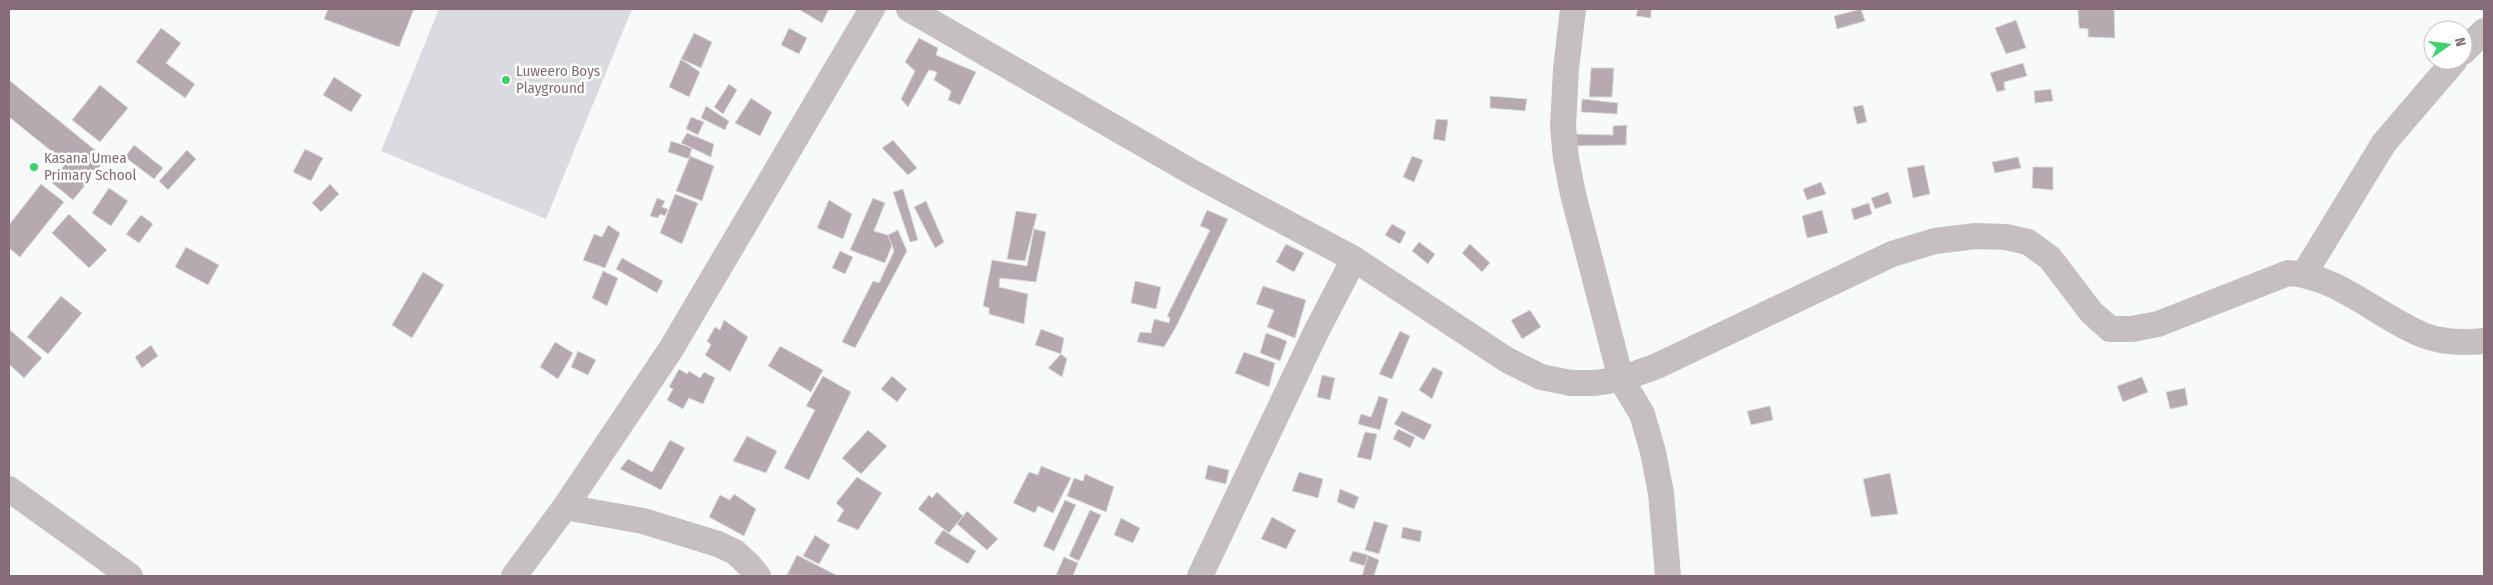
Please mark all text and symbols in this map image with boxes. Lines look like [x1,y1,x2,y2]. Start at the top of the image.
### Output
north arrow [2423,20,2473,70]
text: N [2451,36,2469,48]
place label: Luweero Boys Playground [516,62,600,97]
marker: Luweero Boys Playground [500,74,512,86]
place label: Kasana Umea Primary School [44,149,136,184]
marker: Kasana Umea Primary School [28,161,40,173]

